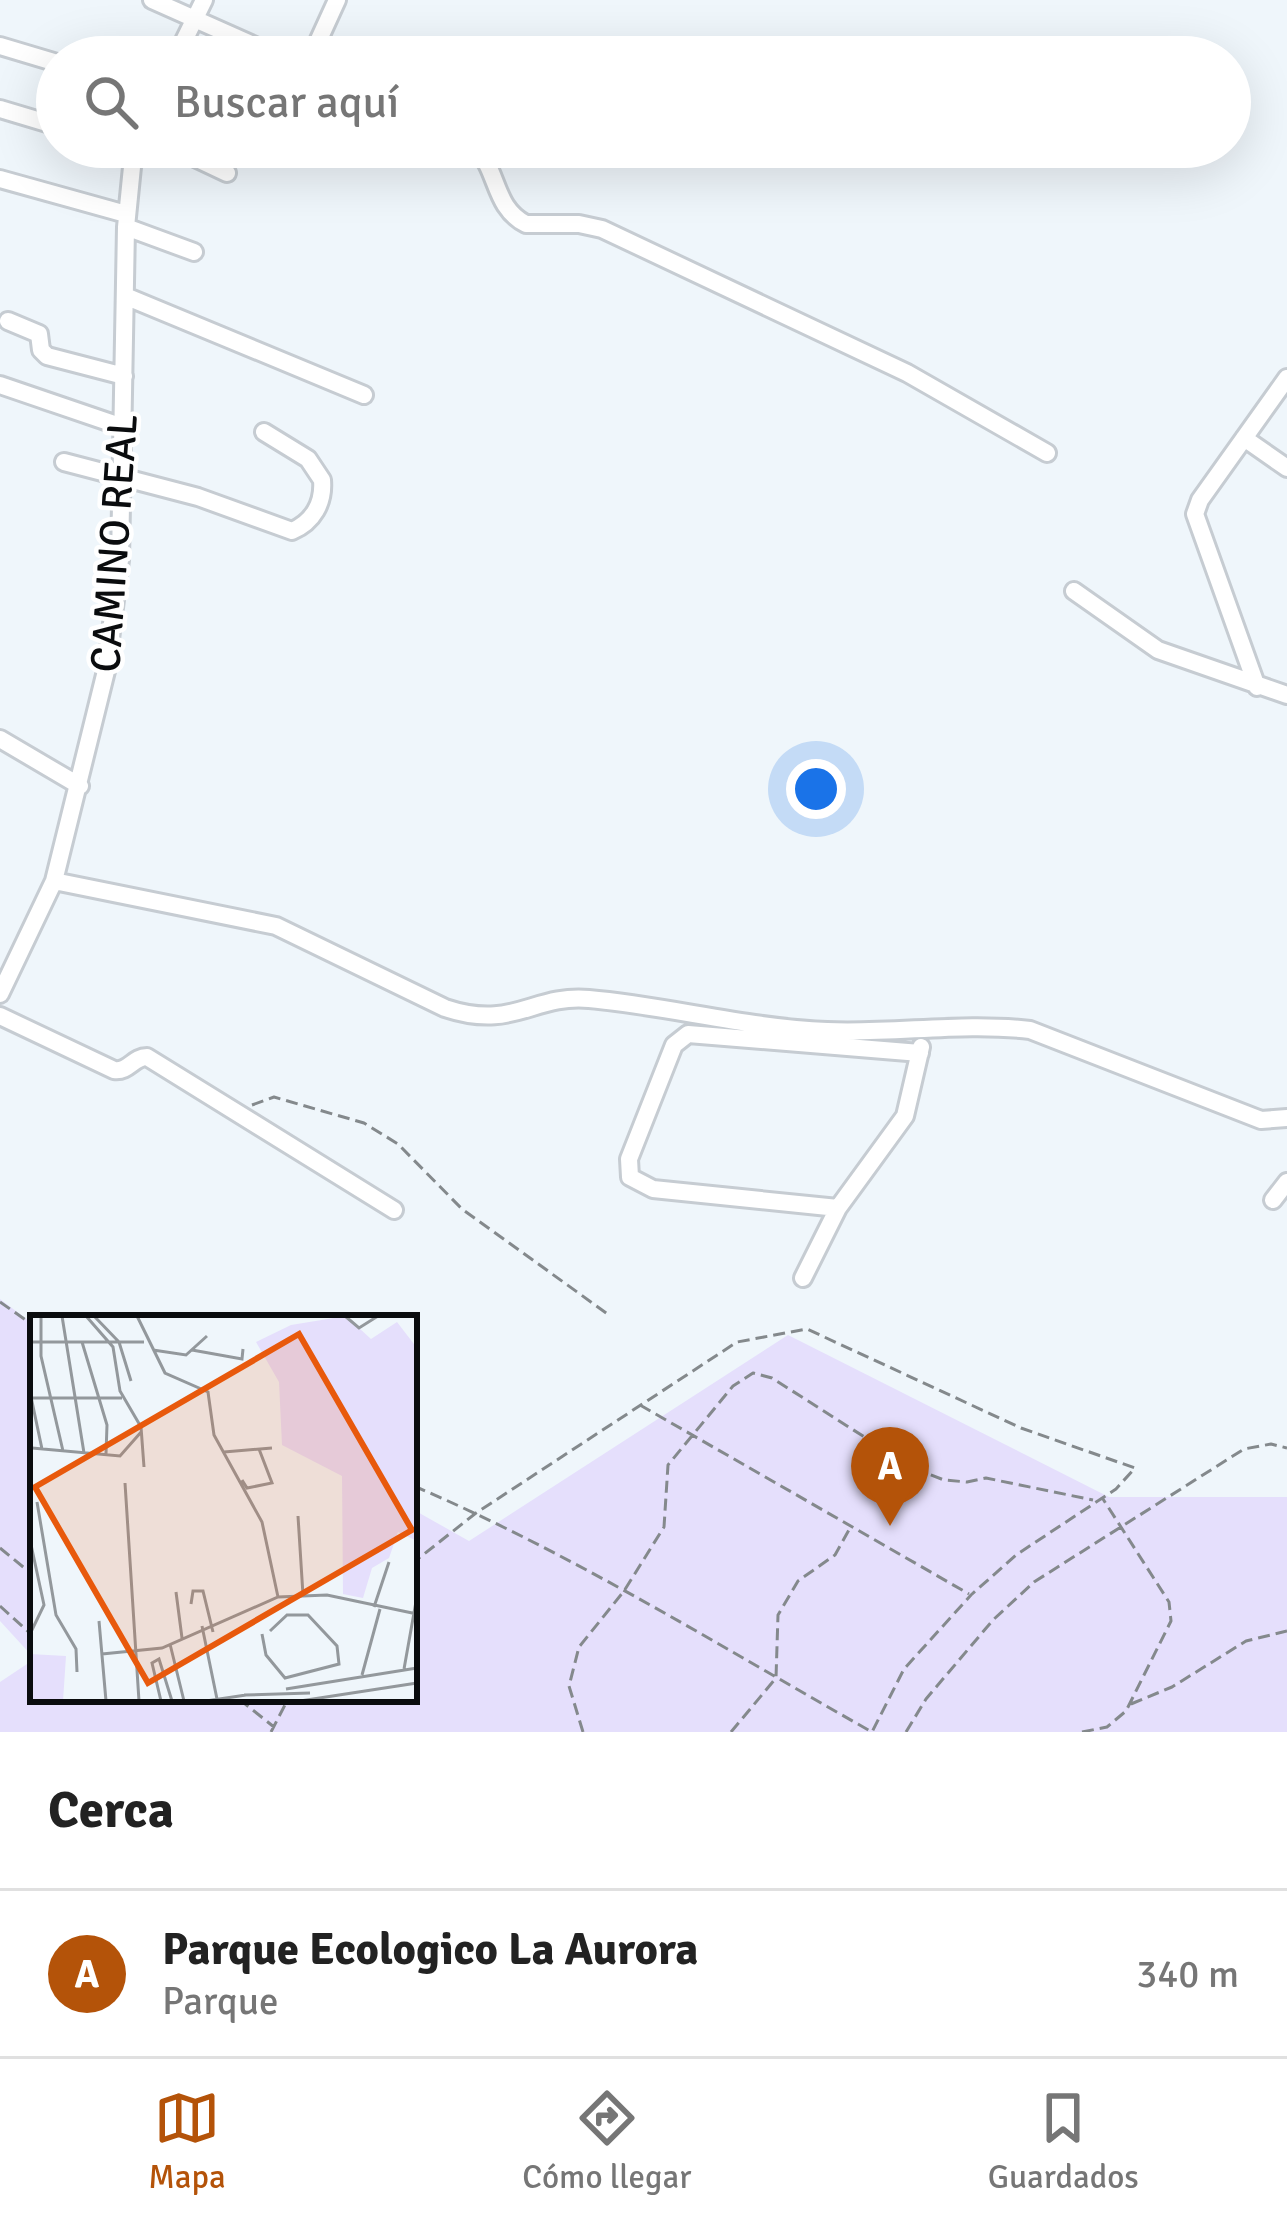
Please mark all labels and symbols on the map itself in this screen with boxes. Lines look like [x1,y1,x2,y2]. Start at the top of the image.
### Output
street label: CAMINO REAL [80,412,149,674]
your location [786,759,846,819]
inset map [30,1315,417,1702]
pin: A [851,1427,929,1526]

